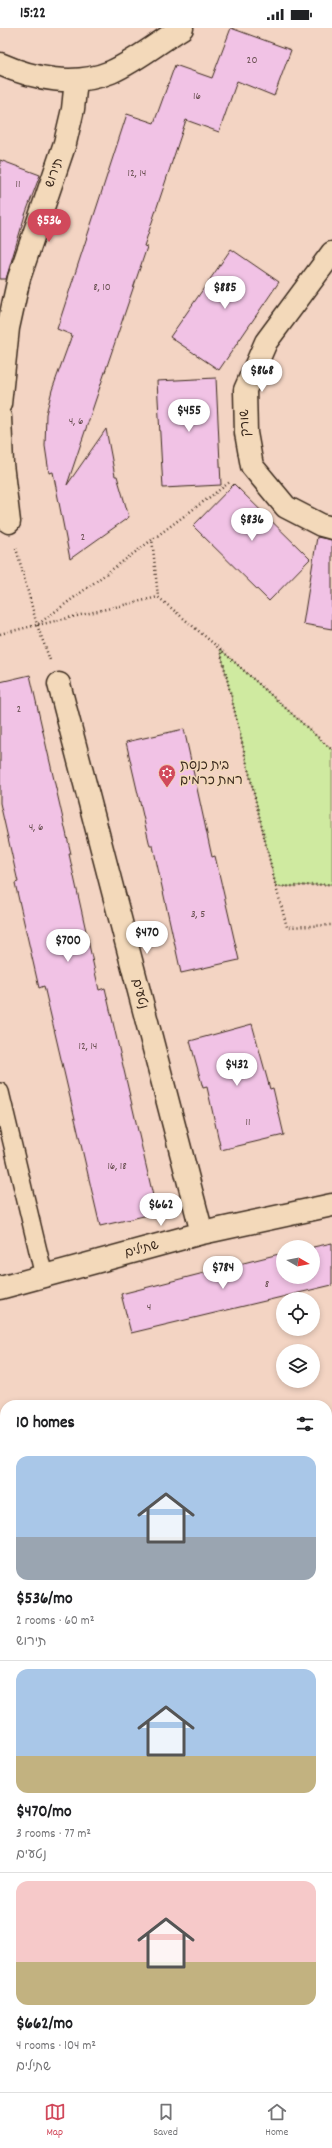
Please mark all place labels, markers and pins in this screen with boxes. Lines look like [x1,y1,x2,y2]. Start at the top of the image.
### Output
pin: $536 [25,209,73,243]
pin: $885 [201,276,249,310]
pin: $868 [238,359,286,393]
pin: $455 [165,399,213,433]
pin: $836 [228,508,276,542]
place label: בית כנסת רמת כרמים [180,757,243,791]
synagogue icon: בית כנסת רמת כרמים [157,763,177,788]
pin: $470 [123,921,171,955]
pin: $700 [44,929,92,963]
pin: $432 [213,1053,261,1087]
pin: $662 [137,1193,185,1227]
pin: $784 [199,1256,247,1290]

